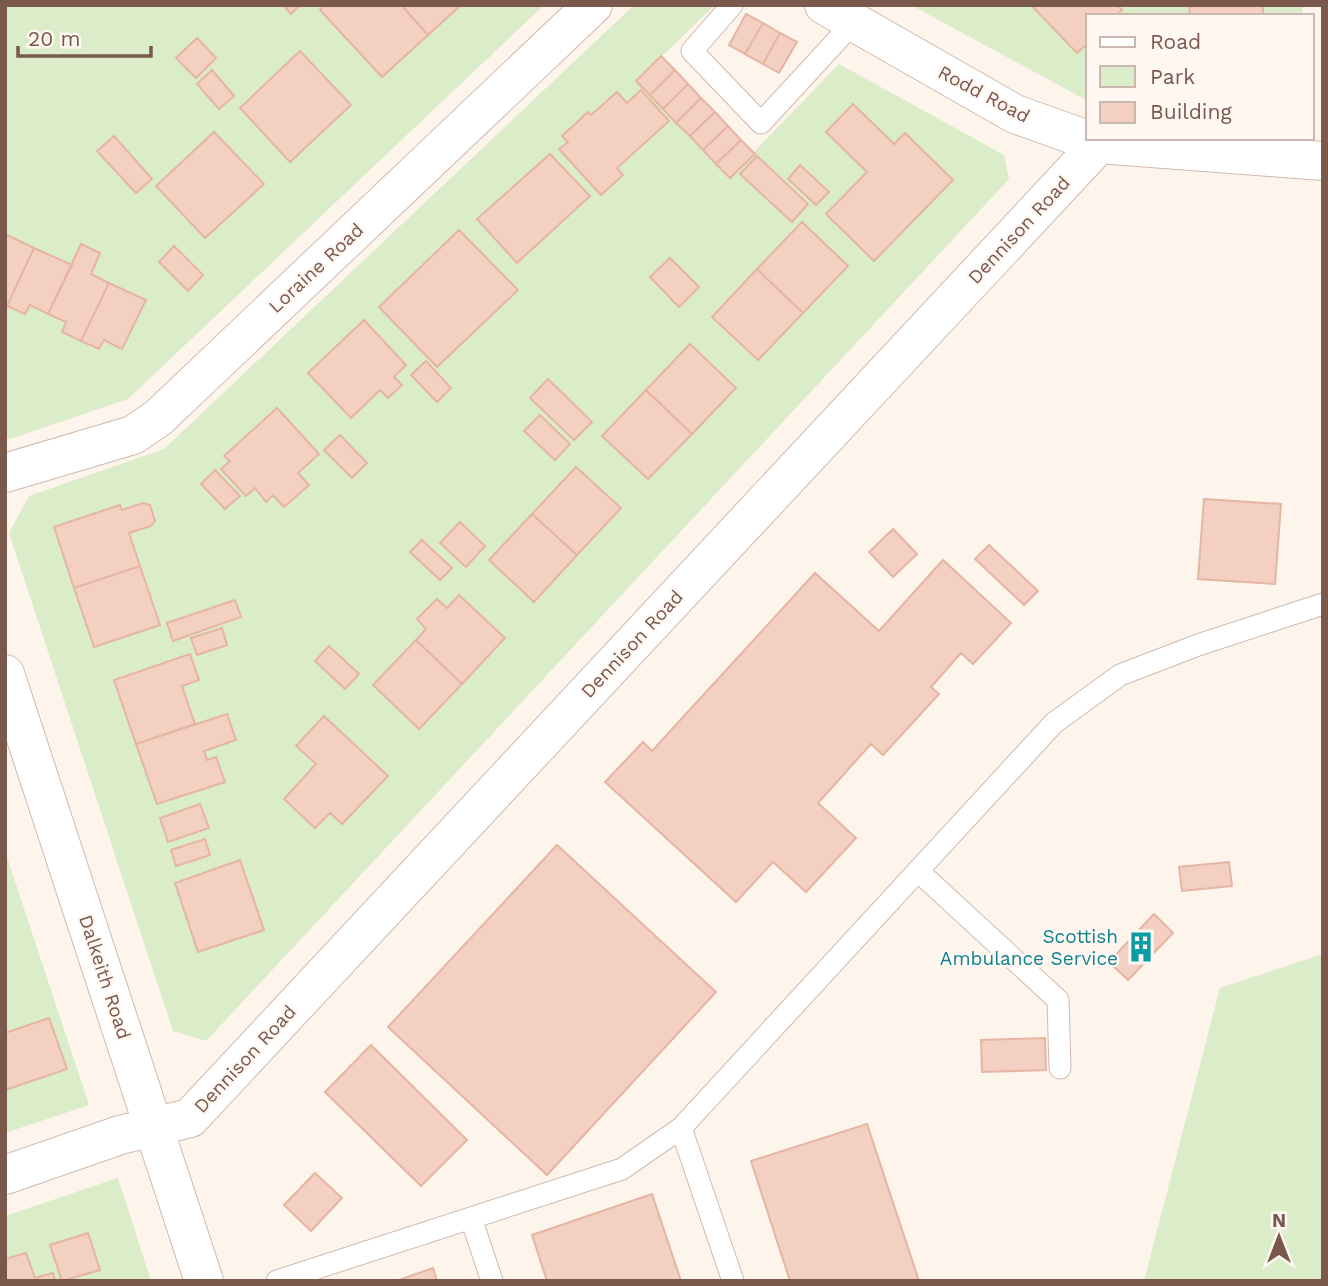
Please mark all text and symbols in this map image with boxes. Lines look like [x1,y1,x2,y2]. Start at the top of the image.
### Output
scale bar [18,14,150,58]
legend [1086,14,1314,140]
text: 20 m [28,26,80,51]
text: Road [1150,29,1201,54]
street label: Rodd Road [934,60,1034,128]
text: Park [1150,64,1195,89]
text: Building [1150,99,1232,124]
street label: Dennison Road [963,171,1075,289]
street label: Loraine Road [264,218,368,318]
street label: Dennison Road [576,585,688,703]
street label: Dalkeith Road [74,912,136,1042]
place label: Scottish Ambulance Service [940,925,1118,970]
building icon: Scottish Ambulance Service [1124,930,1158,964]
street label: Dennison Road [189,1000,301,1118]
north arrow [1244,1202,1314,1272]
text: N [1272,1209,1286,1232]

